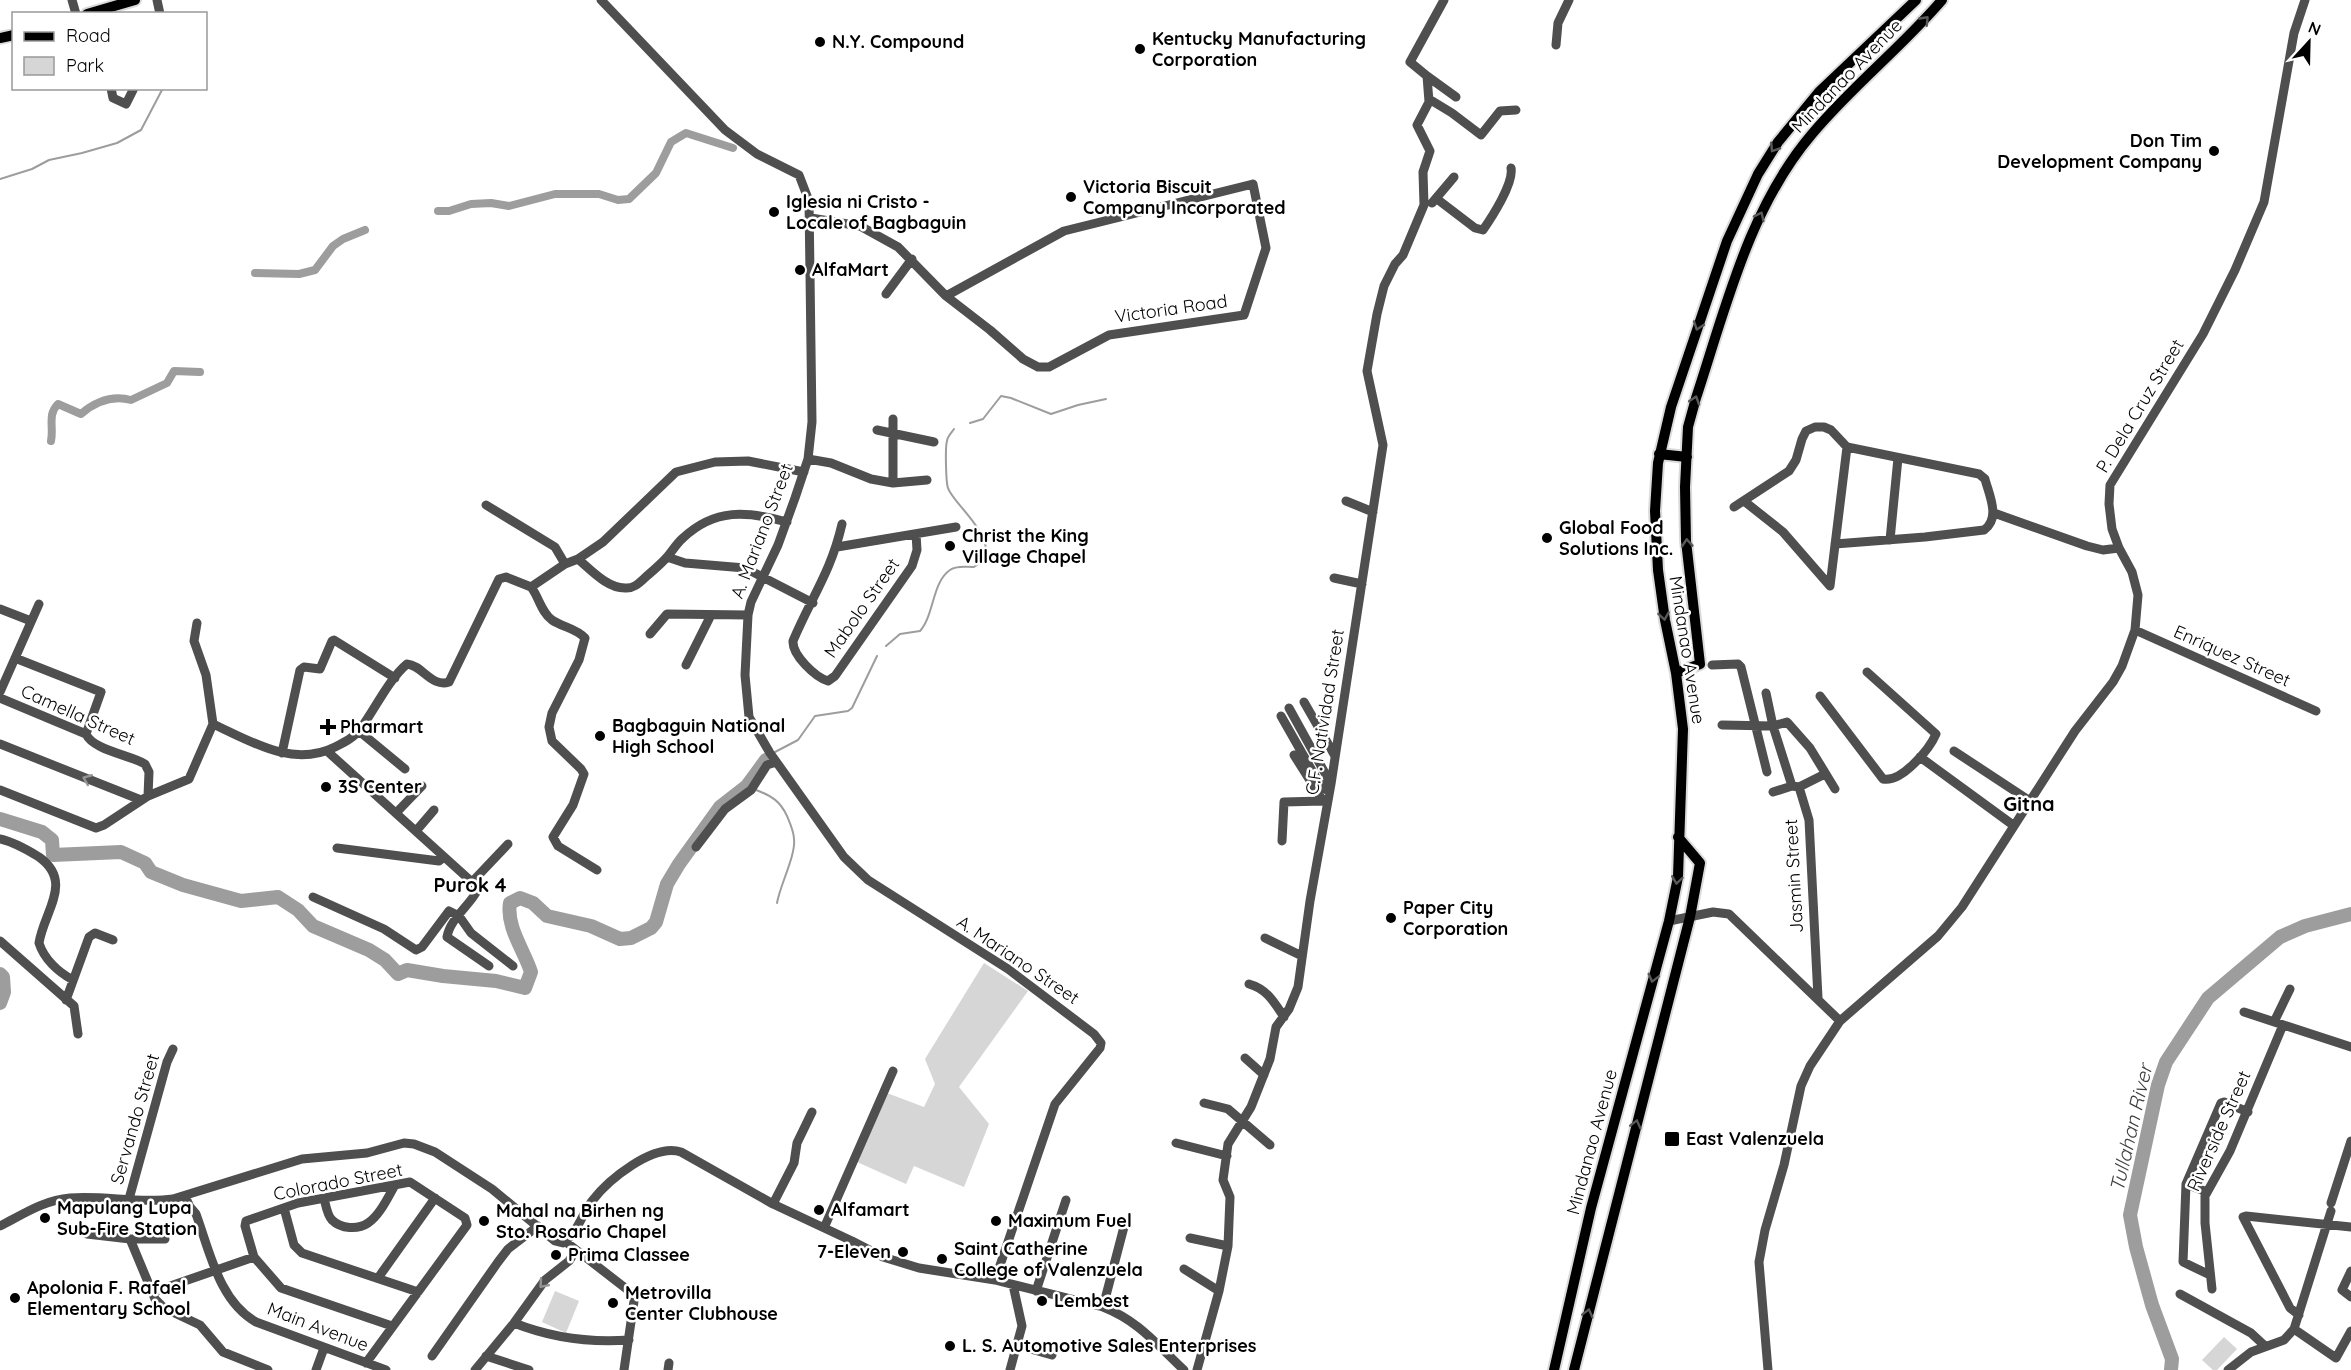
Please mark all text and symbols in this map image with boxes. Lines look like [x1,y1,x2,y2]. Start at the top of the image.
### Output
legend [12,12,207,90]
north arrow [2279,12,2339,72]
street label: Mindanao Avenue [1786,14,1907,137]
one-way arrow [1917,16,1928,27]
text: N [2305,17,2324,40]
text: Road [66,24,111,47]
place label: Kentucky Manufacturing Corporation [1152,27,1366,71]
place label: N.Y. Compound [832,30,964,53]
marker: N.Y. Compound [813,35,827,49]
marker: Kentucky Manufacturing Corporation [1133,42,1147,56]
text: Park [66,54,104,77]
place label: Don Tim Development Company [1997,129,2202,173]
one-way arrow [1770,142,1782,152]
marker: Don Tim Development Company [2207,144,2221,158]
place label: Victoria Biscuit Company Incorporated [1083,175,1286,219]
place label: Iglesia ni Cristo - Locale of Bagbaguin [786,190,967,234]
marker: Victoria Biscuit Company Incorporated [1064,190,1078,204]
marker: Iglesia ni Cristo - Locale of Bagbaguin [767,205,781,219]
one-way arrow [1752,211,1764,222]
place label: AlfaMart [812,258,889,281]
marker: AlfaMart [793,263,807,277]
street label: Victoria Road [1113,289,1229,328]
one-way arrow [1692,320,1705,331]
street label: P. Dela Cruz Street [2091,335,2189,477]
one-way arrow [1688,395,1701,406]
street label: A. Mariano Street [725,460,798,602]
place label: Global Food Solutions Inc. [1559,516,1673,560]
place label: Christ the King Village Chapel [962,524,1089,568]
marker: Global Food Solutions Inc. [1540,531,1554,545]
marker: Christ the King Village Chapel [943,539,957,553]
one-way arrow [1681,539,1694,548]
street label: Mabolo Street [819,553,904,662]
street label: Mindanao Avenue [1664,574,1711,726]
one-way arrow [1658,612,1670,621]
street label: Enriquez Street [2170,620,2294,692]
street label: C.F. Natividad Street [1300,627,1349,796]
street label: Camella Street [18,679,139,750]
place label: Bagbaguin National High School [612,714,785,758]
place label: Pharmart [340,715,424,738]
marker: Pharmart [321,720,335,734]
marker: Bagbaguin National High School [593,729,607,743]
one-way arrow [82,774,93,786]
place label: 3S Center [338,775,422,798]
marker: 3S Center [319,780,333,794]
district label: Gitna [2003,791,2055,816]
street label: Jasmin Street [1779,818,1808,934]
district label: Purok 4 [433,872,507,897]
one-way arrow [1671,875,1684,884]
place label: Paper City Corporation [1403,896,1508,940]
street label: A. Mariano Street [953,910,1084,1009]
marker: Paper City Corporation [1384,911,1398,925]
one-way arrow [1648,973,1661,983]
street label: Servando Street [105,1051,164,1187]
water label: Tullahan River [2104,1059,2158,1194]
street label: Mindanao Avenue [1561,1067,1622,1217]
street label: Riverside Street [2182,1067,2255,1195]
one-way arrow [1629,1119,1641,1130]
place label: East Valenzuela [1686,1127,1824,1150]
marker: East Valenzuela [1663,1130,1681,1148]
street label: Colorado Street [271,1158,404,1205]
place label: Mapulang Lupa Sub-Fire Station [57,1196,197,1240]
place label: Alfamart [831,1198,910,1221]
place label: Mahal na Birhen ng Sto. Rosario Chapel [496,1199,667,1243]
marker: Alfamart [812,1203,826,1217]
place label: Maximum Fuel [1008,1209,1132,1232]
marker: Mapulang Lupa Sub-Fire Station [38,1211,52,1225]
marker: Mahal na Birhen ng Sto. Rosario Chapel [477,1214,491,1228]
marker: Maximum Fuel [989,1214,1003,1228]
place label: Saint Catherine College of Valenzuela [954,1237,1143,1281]
place label: 7-Eleven [817,1240,891,1263]
place label: Prima Classee [568,1243,690,1266]
marker: 7-Eleven [896,1245,910,1259]
marker: Prima Classee [549,1248,563,1262]
marker: Saint Catherine College of Valenzuela [935,1252,949,1266]
place label: Apolonia F. Rafael Elementary School [27,1276,191,1320]
one-way arrow [539,1277,550,1288]
place label: Metrovilla Center Clubhouse [625,1281,778,1325]
place label: Lembest [1054,1289,1129,1312]
marker: Apolonia F. Rafael Elementary School [8,1291,22,1305]
marker: Lembest [1035,1294,1049,1308]
marker: Metrovilla Center Clubhouse [606,1296,620,1310]
street label: Main Avenue [264,1297,372,1356]
one-way arrow [1580,1308,1593,1318]
place label: L. S. Automotive Sales Enterprises [962,1334,1257,1357]
marker: L. S. Automotive Sales Enterprises [943,1339,957,1353]

